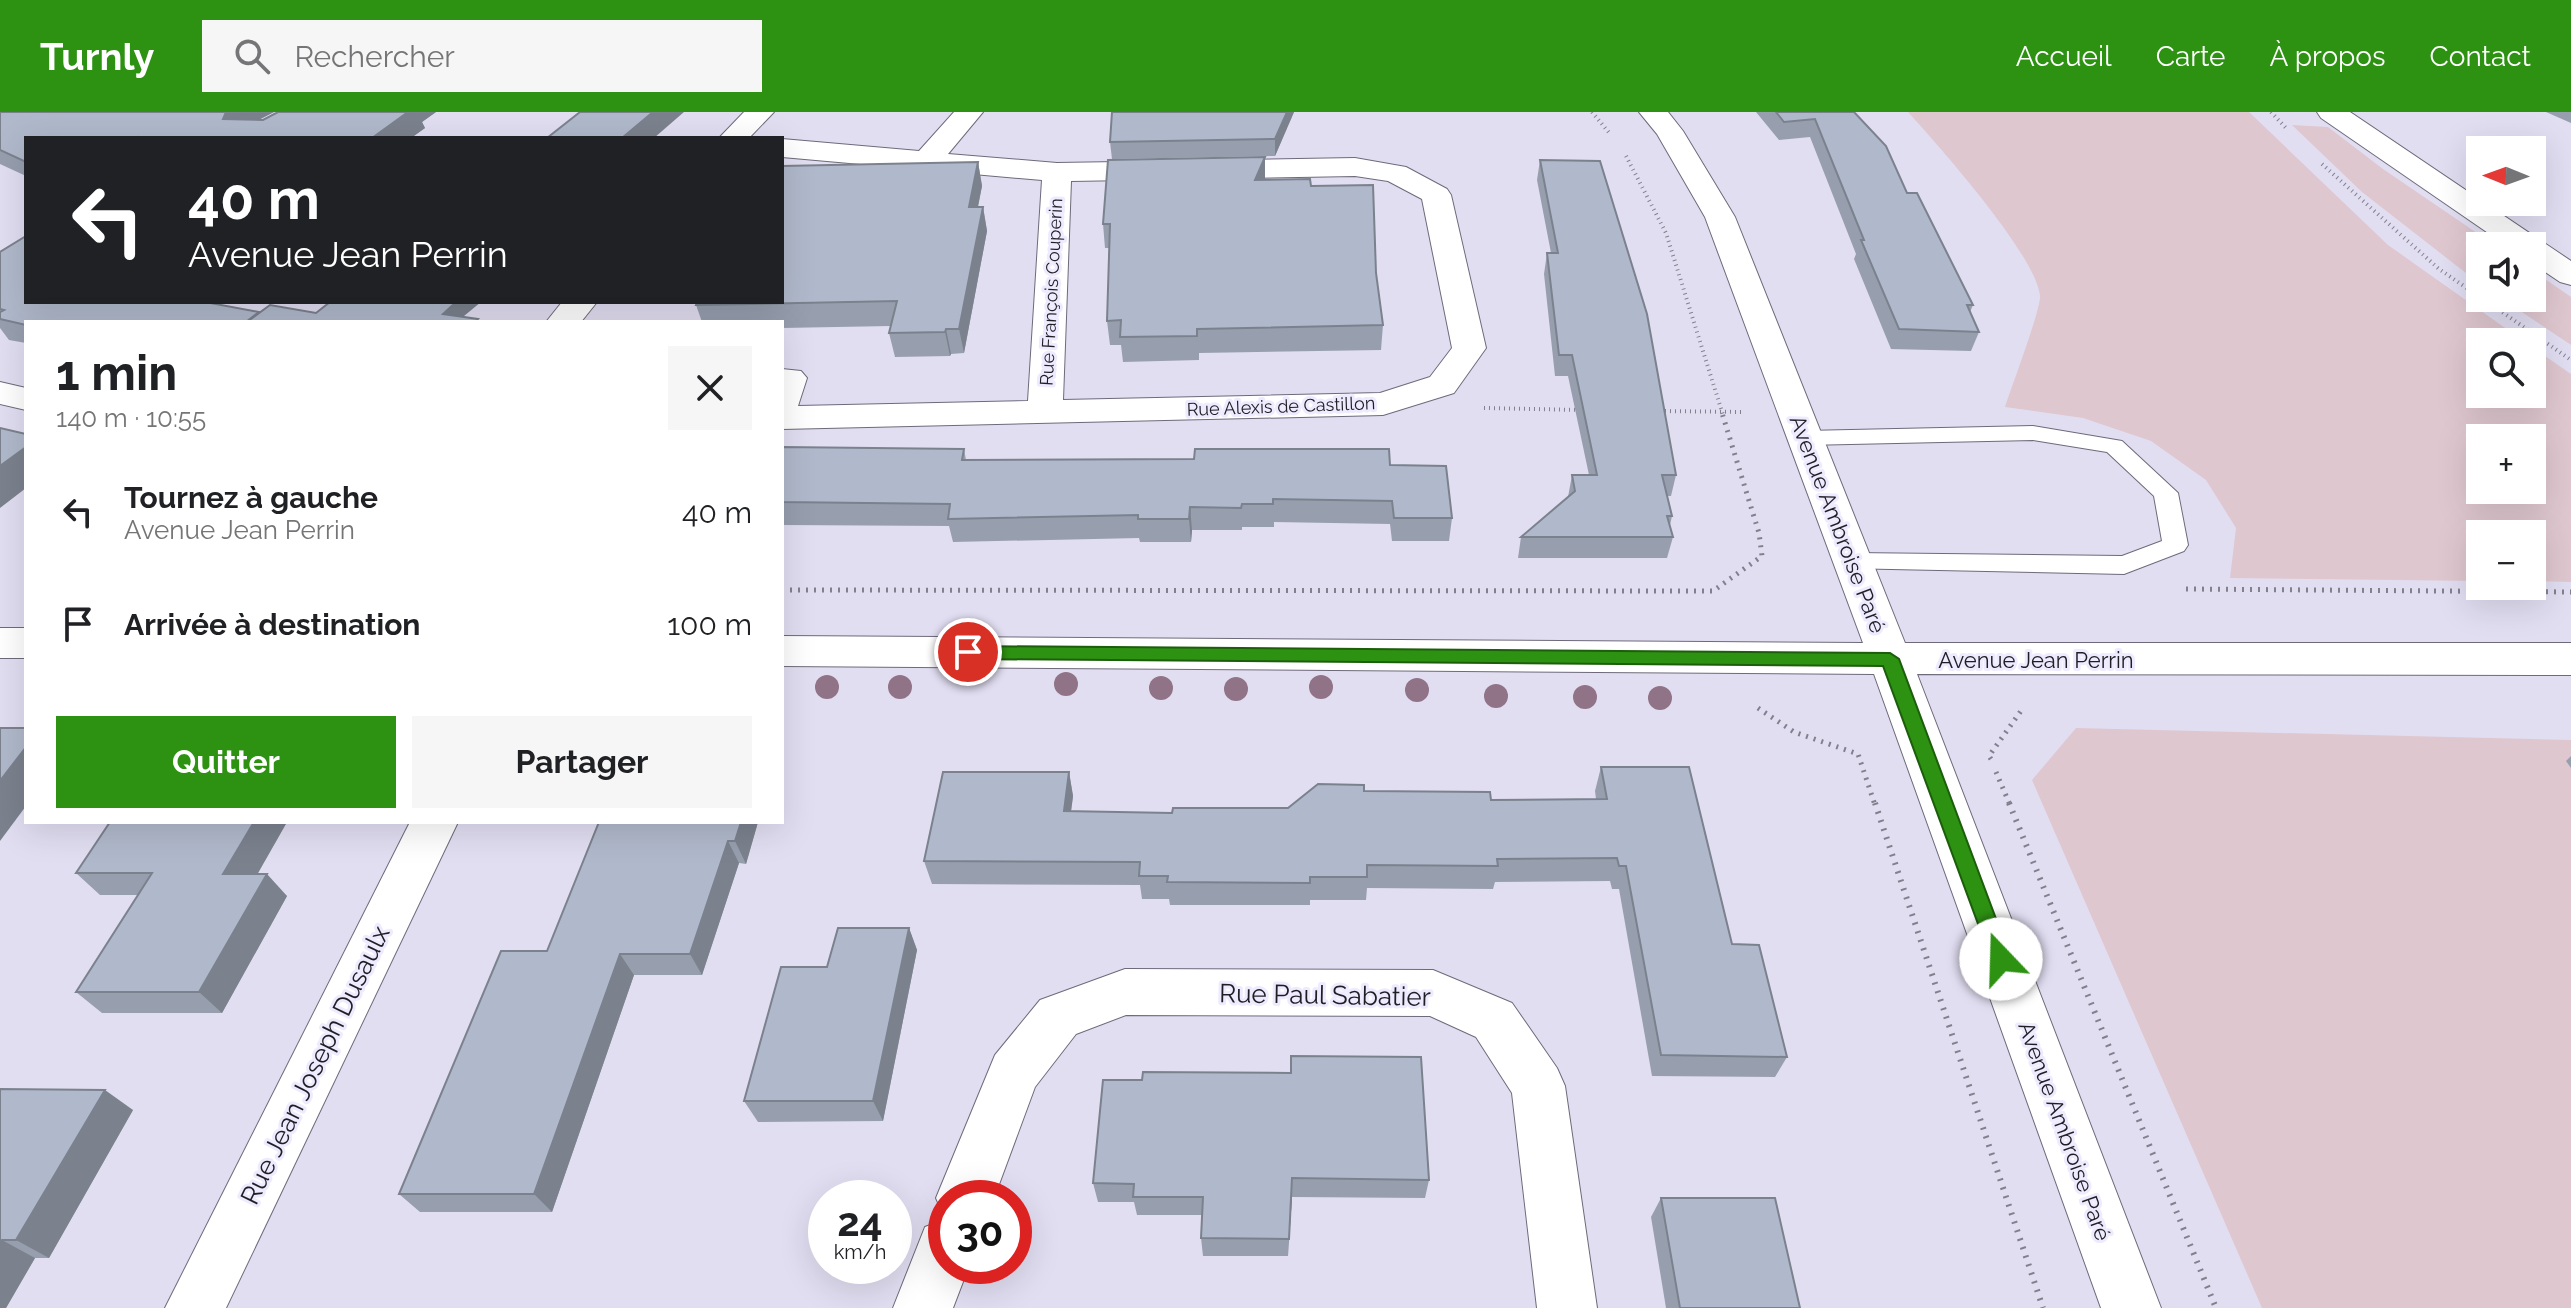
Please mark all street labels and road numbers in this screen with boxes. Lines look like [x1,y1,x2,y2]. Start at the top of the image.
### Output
street label: Rue François Couperin [1036,198,1066,386]
street label: Rue Alexis de Castillon [1186,392,1376,420]
street label: Avenue Ambroise Paré [1784,411,1892,637]
street label: Avenue Jean Perrin [1938,647,2134,673]
street label: Rue Jean Joseph Dusaulx [234,921,396,1209]
street label: Rue Paul Sabatier [1219,978,1431,1012]
street label: Avenue Ambroise Paré [2013,1018,2117,1244]

